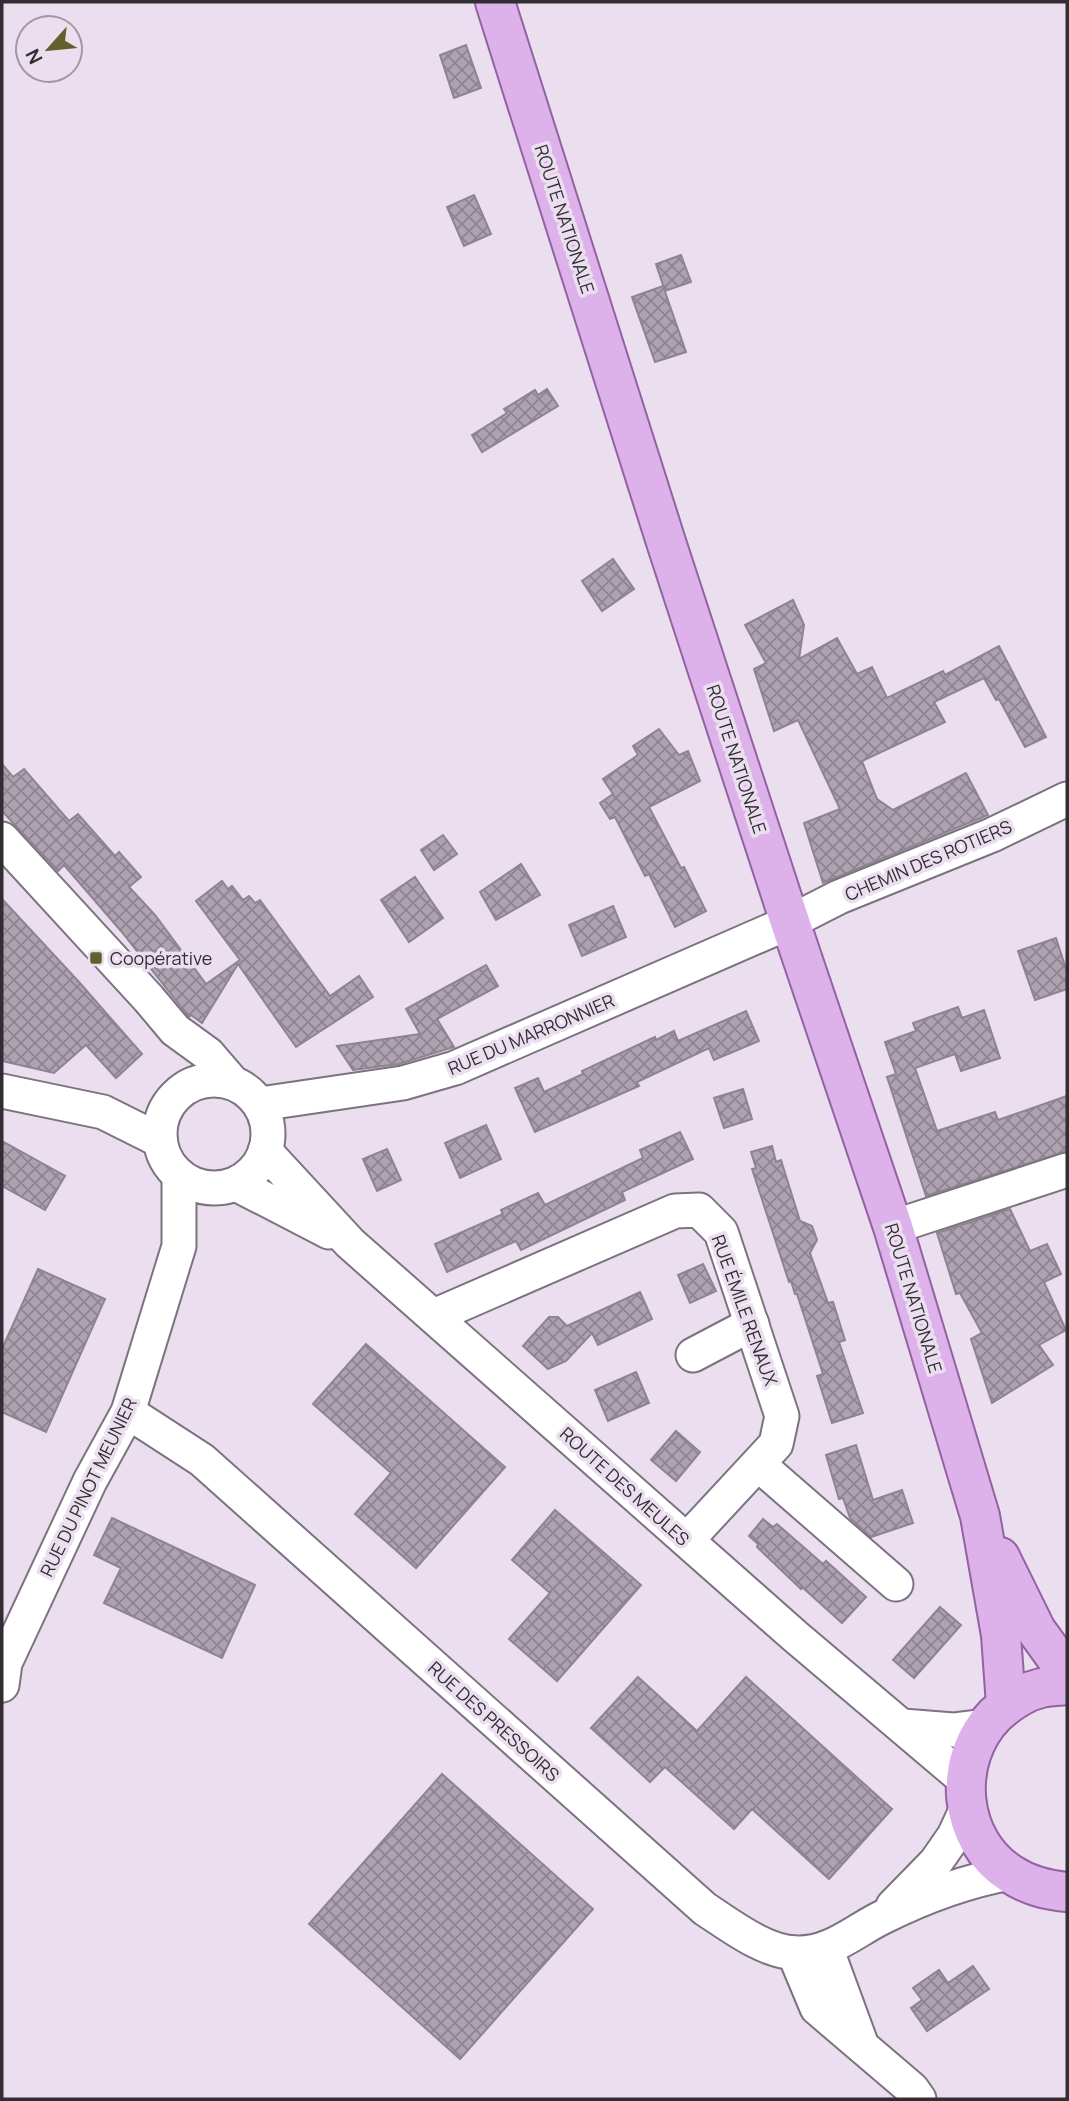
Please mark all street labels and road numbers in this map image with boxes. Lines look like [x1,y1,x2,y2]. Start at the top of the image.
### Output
street label: ROUTE NATIONALE [530,141,600,297]
street label: ROUTE NATIONALE [702,681,772,837]
street label: CHEMIN DES ROTIERS [841,814,1015,906]
street label: RUE DU MARRONNIER [444,988,618,1080]
street label: ROUTE NATIONALE [880,1220,948,1376]
street label: RUE ÉMILE RENAUX [707,1231,783,1389]
street label: RUE DU PINOT MEUNIER [34,1394,142,1580]
street label: ROUTE DES MEULES [555,1421,695,1551]
street label: RUE DES PRESSOIRS [423,1656,565,1786]

